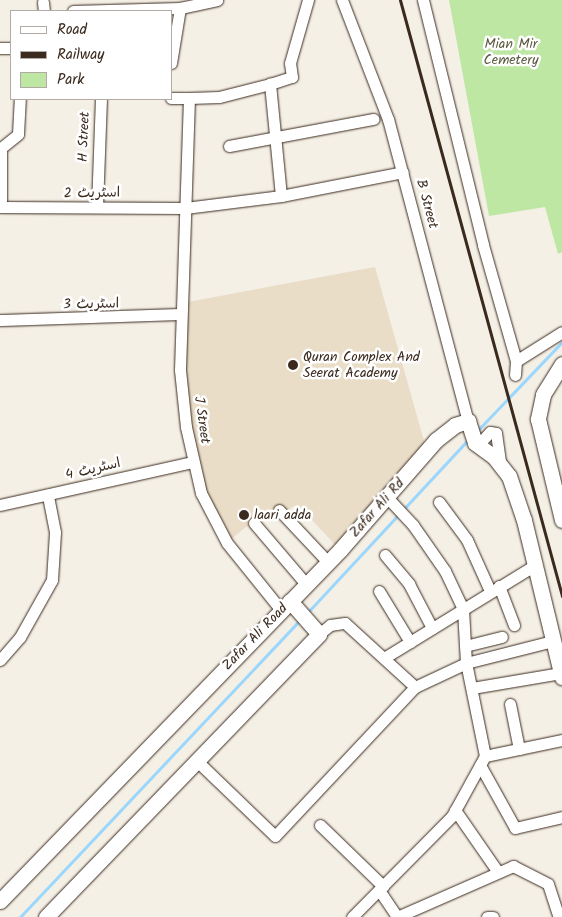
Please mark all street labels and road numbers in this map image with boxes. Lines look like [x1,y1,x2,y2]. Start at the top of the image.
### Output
street label: H Street [75,111,93,163]
street label: B Street [412,178,442,230]
street label: اسٹریٹ 2 [64,184,120,202]
street label: اسٹریٹ 3 [63,295,119,313]
street label: J Street [190,395,214,445]
street label: اسٹریٹ 4 [64,455,122,483]
street label: Zafar Ali Rd [346,475,408,541]
street label: Zafar Ali Road [219,600,291,674]

